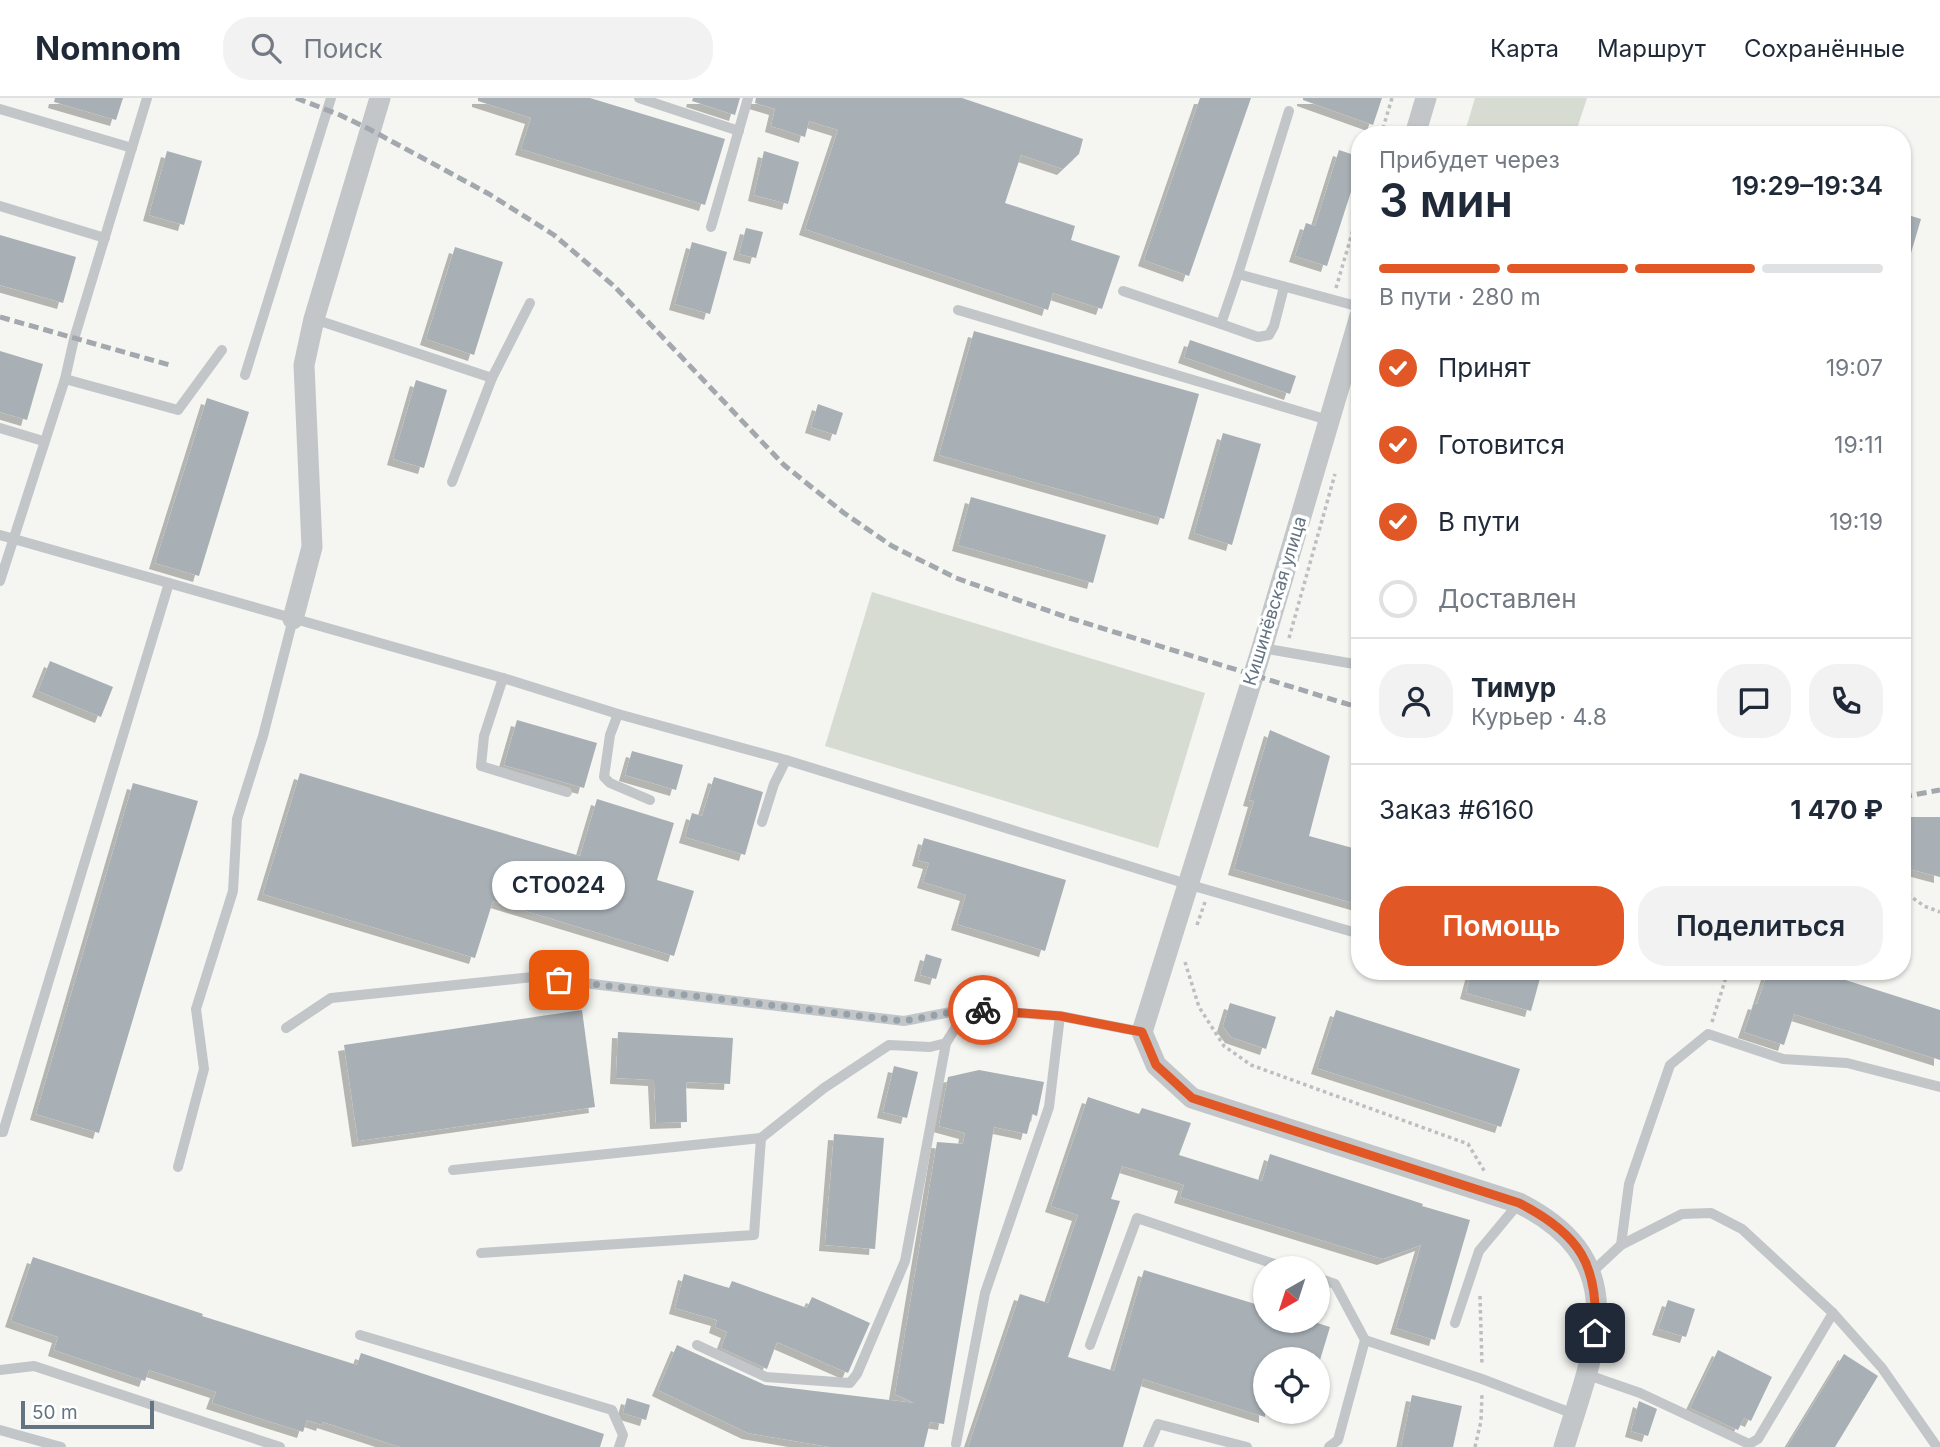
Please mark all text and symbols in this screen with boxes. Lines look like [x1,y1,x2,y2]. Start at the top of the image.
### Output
search box [223,17,713,80]
text: Nomnom [35,28,181,68]
icon: search [247,29,285,67]
text: Поиск [303,33,383,64]
text: Карта [1490,34,1559,63]
text: Маршрут [1597,34,1706,63]
text: Сохранённые [1744,34,1905,63]
text: Прибудет через [1379,146,1560,174]
text: 19:29–19:34 [1731,170,1883,201]
text: 3 мин [1379,172,1513,228]
text: В пути · 280 m [1379,283,1541,311]
icon: check [1379,349,1417,387]
text: Принят [1438,352,1531,383]
text: 19:07 [1826,354,1883,382]
icon: check [1379,426,1417,464]
text: Готовится [1438,429,1565,460]
text: 19:11 [1834,431,1883,459]
icon: check [1379,503,1417,541]
text: В пути [1438,506,1520,537]
text: 19:19 [1829,508,1883,536]
street label: Кишинёвская улица [1239,514,1310,688]
text: Доставлен [1438,583,1577,614]
button: person [1379,664,1453,738]
button: chat [1717,664,1791,738]
button: phone [1809,664,1883,738]
text: Тимур [1471,672,1556,703]
text: Курьер · 4.8 [1471,703,1607,731]
text: Заказ #6160 [1379,794,1534,825]
text: 1 470 ₽ [1790,794,1883,825]
callout: СТО024 [492,861,626,910]
text: СТО024 [512,871,605,899]
button: Помощь [1379,886,1624,966]
button: Поделиться [1638,886,1883,966]
pin [529,950,589,1010]
icon: bag [540,961,578,999]
courier [948,975,1018,1045]
icon: bike [964,991,1002,1029]
north arrow [1253,1256,1330,1334]
map controls [1253,1256,1330,1424]
pin [1565,1303,1625,1363]
icon: home [1576,1314,1614,1352]
button: locate [1253,1347,1330,1424]
scale bar [21,1398,154,1430]
text: 50 m [32,1401,78,1424]

